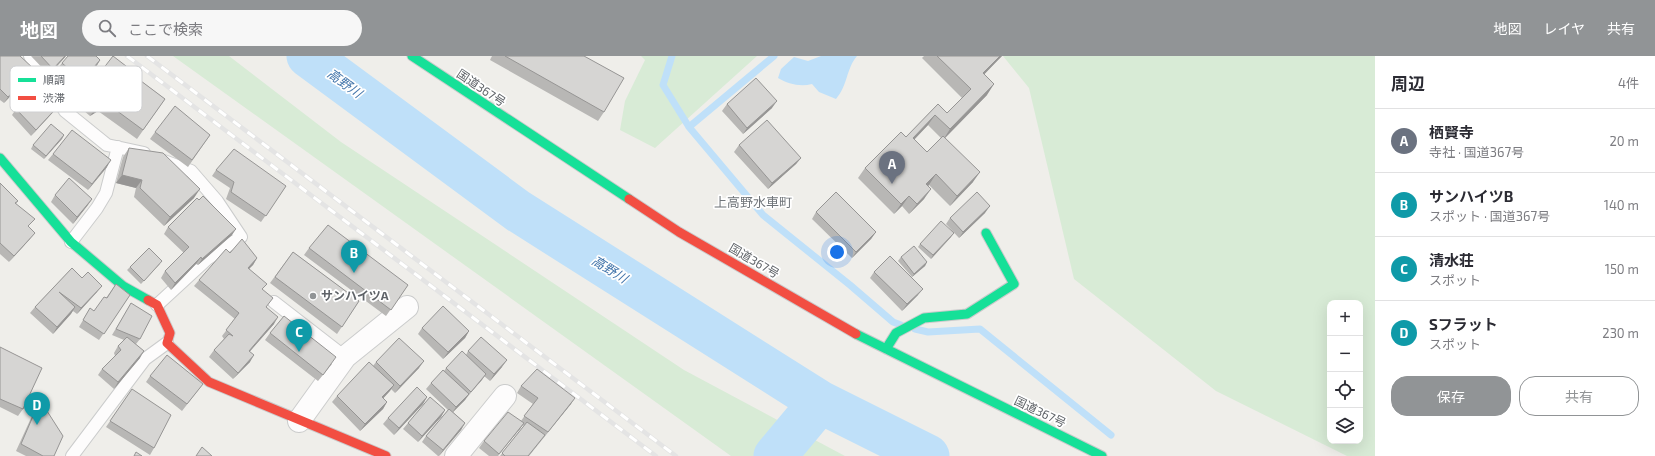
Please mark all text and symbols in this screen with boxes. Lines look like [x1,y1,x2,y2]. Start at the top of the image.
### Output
search box [82,10,362,46]
icon: search [96,17,118,39]
text: 地図 [20,18,58,41]
text: ここで検索 [128,20,203,38]
text: 地図 [1493,20,1521,37]
text: レイヤ [1543,20,1585,37]
text: 共有 [1607,20,1635,37]
water label: 高野川 [325,65,367,102]
legend [10,66,142,112]
street label: 国道367号 [455,66,509,109]
text: 順調 [43,73,65,86]
text: 周辺 [1391,73,1425,93]
text: 4件 [1618,75,1639,91]
text: 渋滞 [43,91,65,104]
text: 栖賢寺 [1429,123,1474,141]
text: A [1400,133,1408,149]
text: 20 m [1610,133,1639,149]
text: 寺社 · 国道367号 [1429,144,1524,160]
pin: A [879,151,905,184]
text: サンハイツB [1429,187,1513,205]
district label: 上高野水車町 [714,194,792,210]
text: B [1400,197,1408,213]
text: 140 m [1604,197,1639,213]
text: スポット · 国道367号 [1429,208,1550,224]
pin: B [341,240,367,273]
street label: 国道367号 [727,240,782,280]
your location [827,242,847,262]
text: 清水荘 [1429,251,1474,269]
water label: 高野川 [589,252,632,287]
text: C [1400,261,1408,277]
text: 150 m [1605,261,1639,277]
text: スポット [1429,272,1481,288]
place label: サンハイツA [321,288,389,302]
marker: サンハイツA [308,291,318,301]
map controls [1327,300,1363,444]
button: + [1327,300,1363,336]
text: Sフラット [1429,315,1498,333]
pin: C [286,319,312,352]
text: D [1400,325,1408,341]
text: 230 m [1602,325,1639,341]
button: − [1327,336,1363,372]
text: スポット [1429,336,1481,352]
button: locate [1327,372,1363,408]
button: 保存 [1391,376,1511,416]
button: 共有 [1519,376,1639,416]
pin: D [24,392,50,425]
street label: 国道367号 [1012,393,1069,430]
button: layers [1327,408,1363,444]

